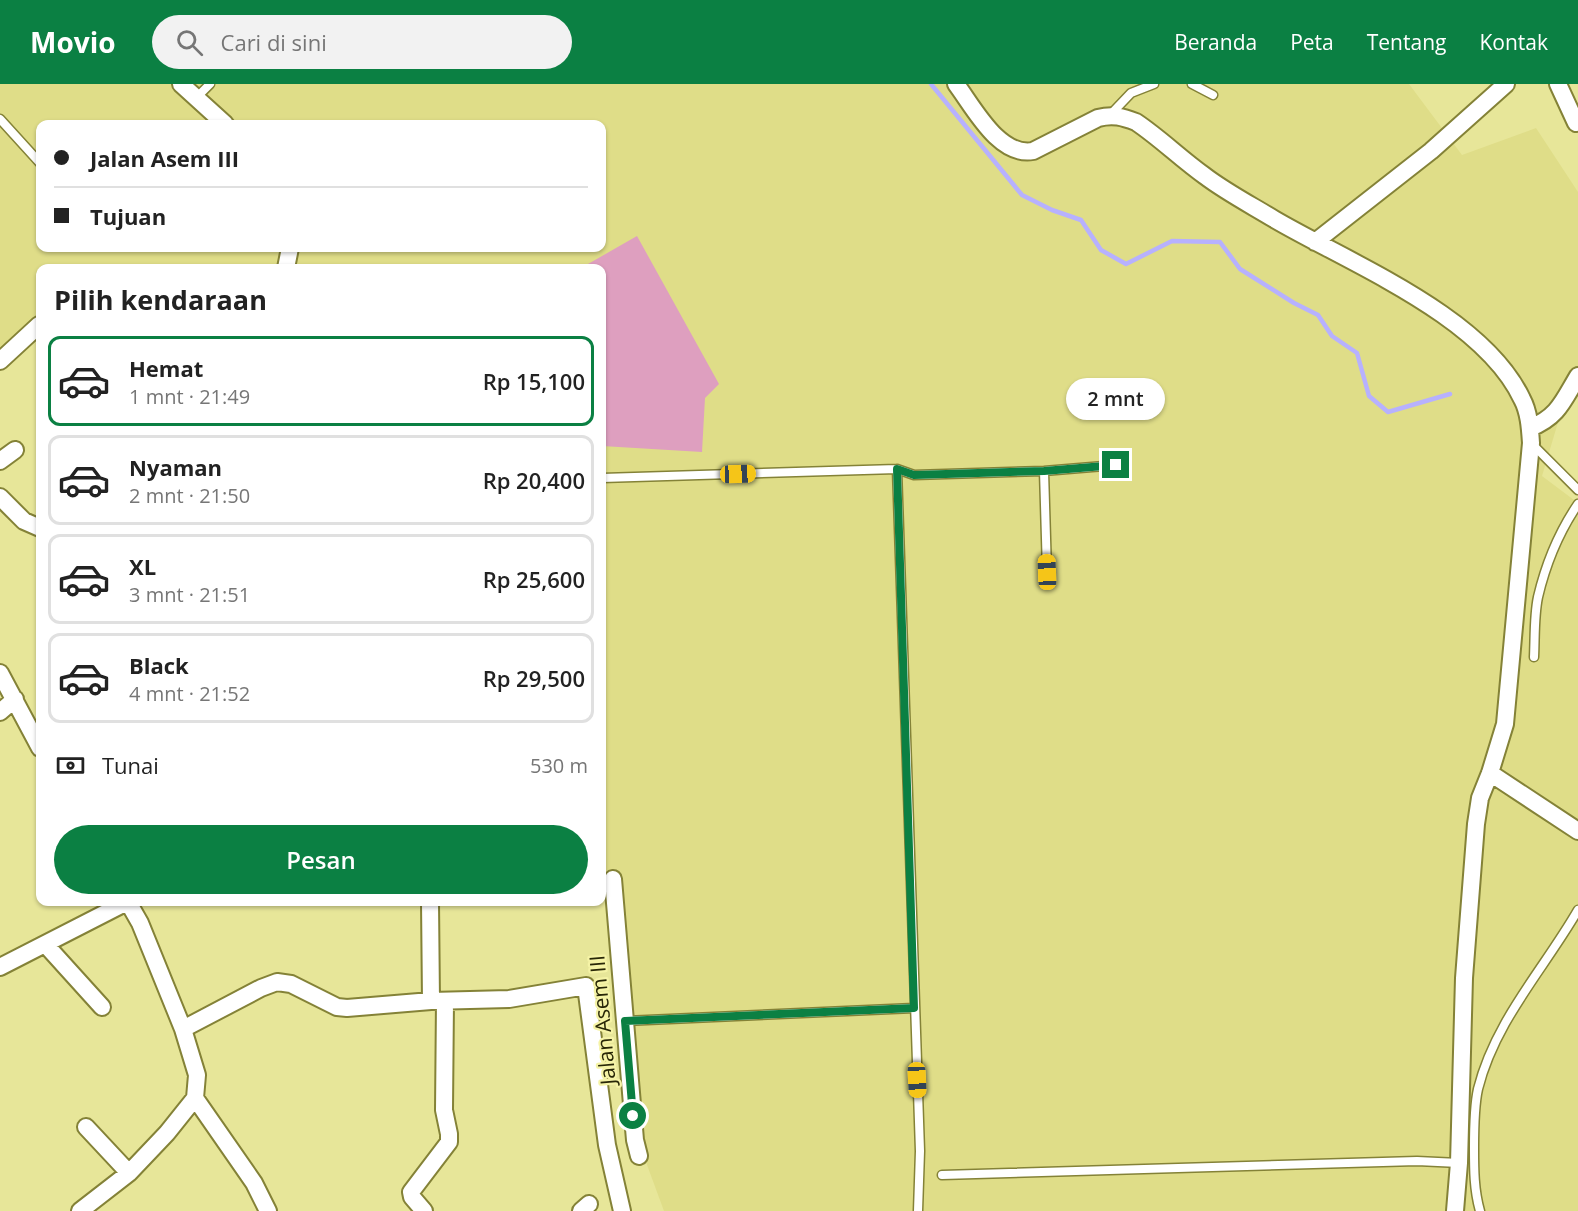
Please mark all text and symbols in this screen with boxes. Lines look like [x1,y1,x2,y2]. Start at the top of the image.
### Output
search box [152,15,572,69]
text: Movio [30,23,116,61]
icon: search [173,26,206,59]
text: Cari di sini [221,27,327,57]
text: Beranda [1174,28,1257,56]
text: Peta [1290,28,1334,56]
text: Tentang [1367,28,1446,56]
text: Kontak [1479,28,1548,56]
text: Jalan Asem III [90,143,239,173]
text: Tujuan [90,201,166,231]
text: Pilih kendaraan [54,281,267,318]
text: Hemat [129,353,203,383]
icon: car [57,354,111,408]
text: Rp 15,100 [483,366,585,396]
callout: 2 mnt [1066,378,1166,420]
text: 1 mnt · 21:49 [129,383,250,410]
text: 2 mnt [1087,385,1144,412]
route end [1102,451,1129,478]
text: Nyaman [129,452,222,482]
icon: car [57,453,111,507]
car [720,464,756,484]
text: Rp 20,400 [483,465,585,495]
text: 2 mnt · 21:50 [129,482,250,509]
text: XL [129,551,156,581]
icon: car [57,552,111,606]
car [1037,554,1057,590]
text: Rp 25,600 [483,564,585,594]
text: 3 mnt · 21:51 [129,581,250,608]
text: Black [129,650,189,680]
icon: car [57,651,111,705]
text: Rp 29,500 [483,663,585,693]
text: 4 mnt · 21:52 [129,680,250,707]
icon: cash [54,749,87,782]
text: Tunai [102,750,159,780]
text: 530 m [530,752,588,779]
button: Pesan [54,825,588,894]
street label: Jalan Asem III [582,954,622,1088]
car [907,1062,927,1098]
route start [619,1102,646,1129]

